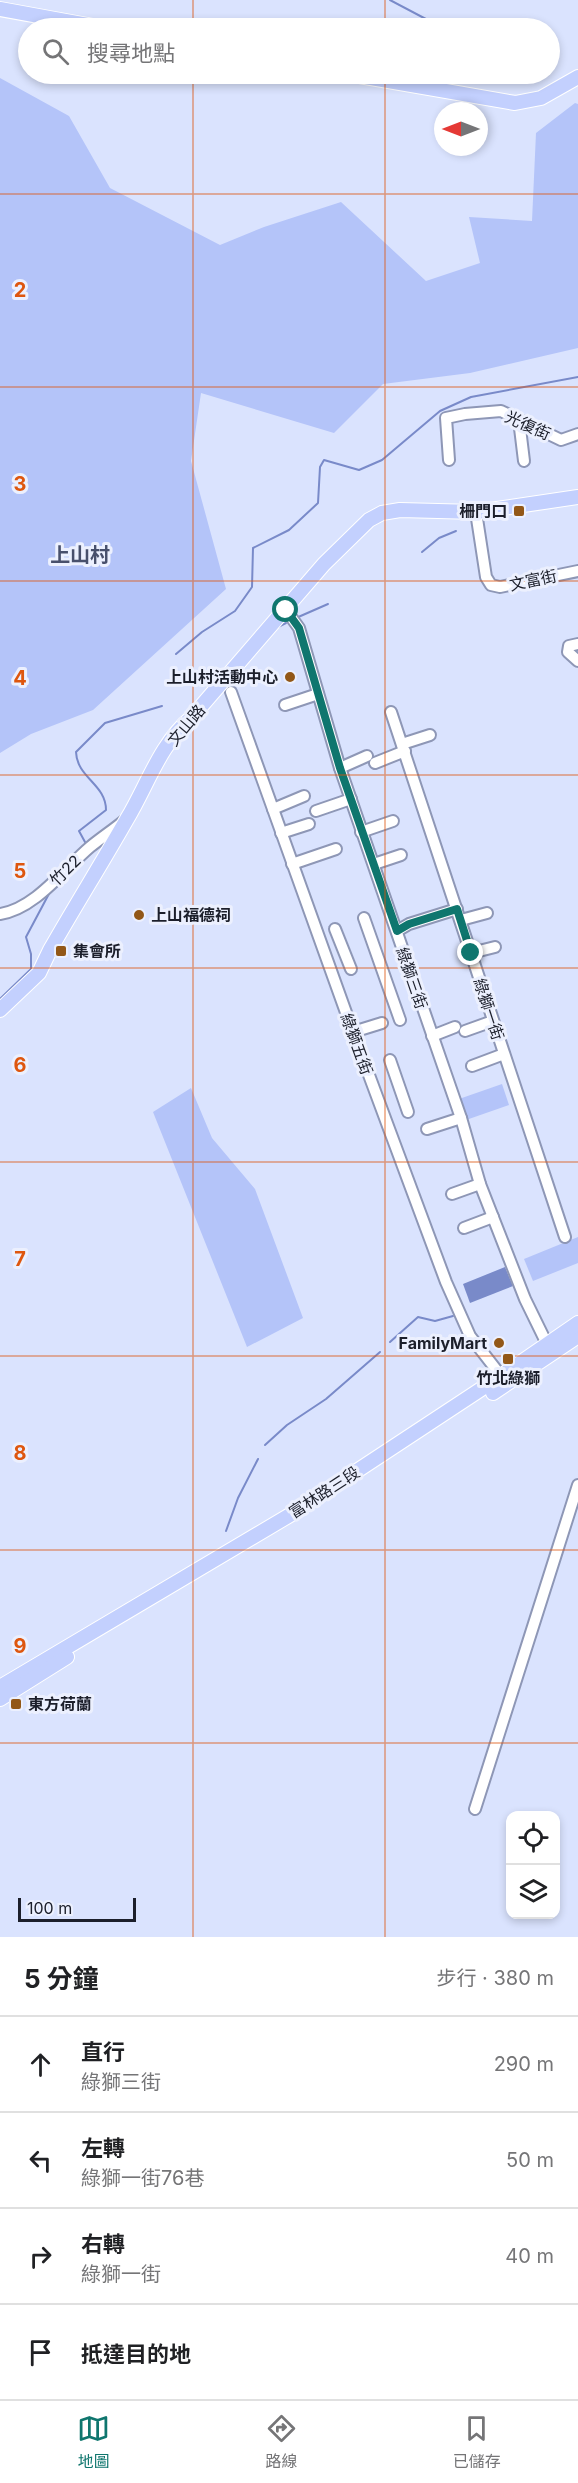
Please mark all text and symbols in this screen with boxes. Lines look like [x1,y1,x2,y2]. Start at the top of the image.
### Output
search box [18,18,560,84]
icon: search [39,35,72,68]
text: 搜尋地點 [87,40,175,66]
north arrow [434,102,488,156]
text: 2 [14,278,26,302]
street label: 光復街 [502,406,554,444]
text: 3 [14,472,26,496]
place label: 柵門口 [459,501,507,521]
marker: 柵門口 [512,504,526,518]
district label: 上山村 [50,543,110,567]
street label: 文富街 [507,565,559,595]
route start [272,596,298,622]
text: 4 [13,666,27,690]
place label: 上山村活動中心 [166,667,278,687]
marker: 上山村活動中心 [283,670,297,684]
street label: 文山路 [163,700,209,750]
street label: 竹22 [45,850,85,890]
text: 5 [14,859,26,883]
place label: 上山福德祠 [151,905,231,925]
marker: 上山福德祠 [132,908,146,922]
route end [457,939,483,965]
place label: 集會所 [73,941,121,961]
marker: 集會所 [54,944,68,958]
street label: 綠獅三街 [392,944,432,1012]
street label: 綠獅一街 [470,975,508,1043]
street label: 綠獅五街 [337,1011,377,1077]
text: 6 [14,1053,27,1077]
text: 7 [14,1247,26,1271]
place label: FamilyMart [399,1333,487,1353]
marker: FamilyMart [492,1336,506,1350]
marker: 竹北綠獅 [501,1352,515,1366]
place label: 竹北綠獅 [476,1368,540,1388]
text: 8 [13,1441,27,1465]
street label: 富林路三段 [285,1462,363,1522]
text: 9 [14,1634,27,1658]
place label: 東方荷蘭 [28,1694,92,1714]
marker: 東方荷蘭 [9,1697,23,1711]
map controls [506,1811,560,1919]
button: locate [506,1811,560,1865]
button: layers [506,1865,560,1919]
scale bar [18,1895,136,1922]
text: 100 m [27,1898,72,1918]
text: 5 分鐘 [24,1963,99,1994]
text: 步行 · 380 m [437,1966,554,1990]
text: 直行 [81,2039,125,2065]
icon: ahead [24,2048,57,2081]
text: 290 m [494,2052,554,2076]
text: 綠獅三街 [81,2070,161,2094]
text: 左轉 [81,2135,125,2161]
icon: left [24,2144,57,2177]
text: 50 m [506,2148,554,2172]
text: 綠獅一街76巷 [81,2166,204,2190]
text: 右轉 [81,2231,125,2257]
icon: right [24,2240,57,2273]
text: 40 m [505,2244,554,2268]
text: 綠獅一街 [81,2262,161,2286]
icon: arrive [24,2336,57,2369]
text: 抵達目的地 [81,2341,191,2367]
tab: 地圖 [77,2412,110,2472]
tab: 路線 [265,2412,298,2472]
tab: 已儲存 [453,2412,501,2472]

